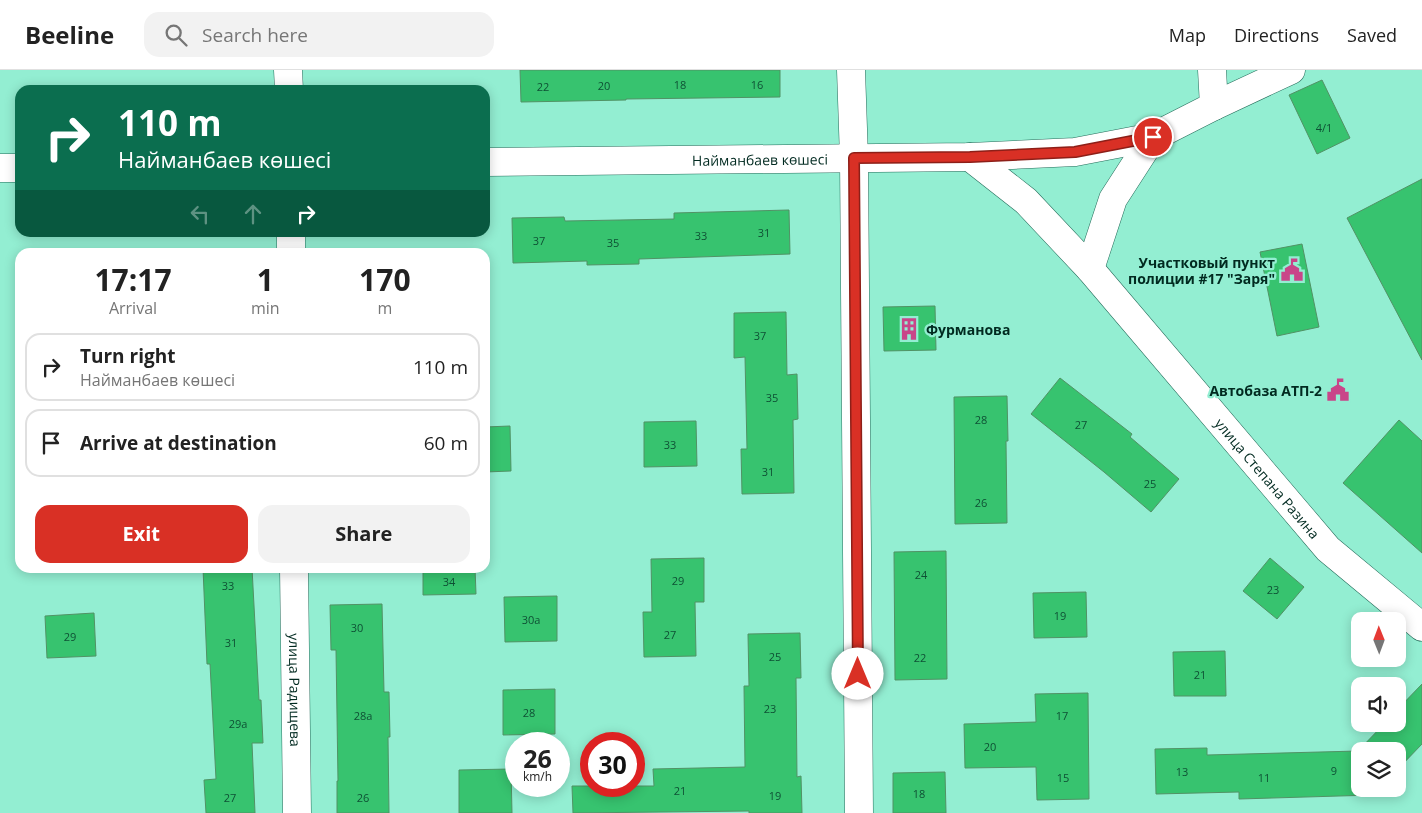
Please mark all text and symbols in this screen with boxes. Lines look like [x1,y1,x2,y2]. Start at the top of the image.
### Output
search box [144,12,494,57]
text: Beeline [25,18,114,51]
icon: search [162,21,190,49]
text: Search here [202,22,308,48]
text: Map [1169,23,1206,47]
text: Directions [1234,23,1319,47]
text: Saved [1347,23,1397,47]
house number: 18 [674,77,686,92]
house number: 16 [751,77,763,92]
house number: 20 [598,78,610,93]
house number: 22 [537,79,549,94]
text: 110 m [118,99,222,146]
icon: right [35,105,100,170]
pin [1132,116,1174,158]
house number: 4/1 [1316,120,1332,135]
icon: arrive [1139,123,1167,151]
text: Найманбаев көшесі [118,144,331,174]
street label: Найманбаев көшесі [692,149,828,169]
icon: left [186,200,214,228]
icon: ahead [239,200,267,228]
icon: right [292,200,320,228]
house number: 31 [758,225,770,240]
house number: 33 [695,228,707,243]
house number: 37 [533,233,545,248]
house number: 35 [607,235,619,250]
place label: Участковый пункт полиции #17 "Заря" [1128,253,1275,288]
public building icon: Участковый пункт полиции #17 "Заря" [1279,257,1305,283]
text: 17:17 [94,259,172,300]
text: 1 [257,259,274,300]
text: 170 [359,259,411,300]
text: Arrival [109,297,157,319]
text: min [251,297,280,319]
text: m [377,297,392,319]
building icon: Фурманова [896,316,922,342]
place label: Фурманова [926,320,1010,339]
house number: 37 [754,328,766,343]
text: Turn right [80,343,175,369]
icon: right [37,353,65,381]
text: 110 m [413,354,468,380]
text: Найманбаев көшесі [80,369,235,391]
public building icon: Автобаза АТП-2 [1325,377,1351,403]
place label: Автобаза АТП-2 [1209,381,1322,400]
house number: 35 [766,390,778,405]
house number: 28 [975,412,987,427]
street label: улица Степана Разина [1211,414,1324,542]
house number: 27 [1075,417,1087,432]
icon: arrive [37,429,65,457]
text: Arrive at destination [80,430,277,456]
text: 60 m [424,430,468,456]
house number: 33 [664,437,676,452]
house number: 31 [762,464,774,479]
house number: 25 [1144,476,1156,491]
house number: 26 [975,495,987,510]
button: Exit [35,505,248,563]
button: Share [258,505,470,563]
house number: 24 [915,567,928,582]
house number: 29 [672,573,684,588]
house number: 34 [443,574,456,589]
house number: 33 [222,578,234,593]
house number: 23 [1267,582,1279,597]
house number: 19 [1054,608,1066,623]
house number: 30а [522,612,540,627]
north arrow [1351,612,1406,668]
map controls [1351,612,1406,797]
house number: 30 [351,620,363,635]
house number: 27 [664,627,676,642]
house number: 29 [64,629,76,644]
street label: улица Радищева [285,633,306,747]
house number: 31 [225,635,237,650]
position arrow [831,647,883,699]
house number: 25 [769,649,781,664]
house number: 22 [914,650,926,665]
house number: 21 [1194,667,1206,682]
button: sound [1351,677,1406,732]
house number: 23 [764,701,776,716]
house number: 28 [523,705,535,720]
house number: 28а [354,708,372,723]
house number: 17 [1056,708,1068,723]
house number: 29а [229,716,247,731]
speed limit sign: 30 [580,732,645,797]
house number: 20 [984,739,996,754]
text: 26 [523,741,552,775]
button: layers [1351,742,1406,797]
house number: 9 [1331,763,1337,778]
house number: 13 [1176,764,1188,779]
text: km/h [523,768,552,785]
house number: 15 [1057,770,1069,785]
house number: 11 [1258,770,1270,785]
house number: 21 [674,783,686,798]
house number: 18 [913,786,925,801]
house number: 19 [769,788,781,803]
house number: 27 [224,790,236,805]
house number: 26 [357,790,369,805]

